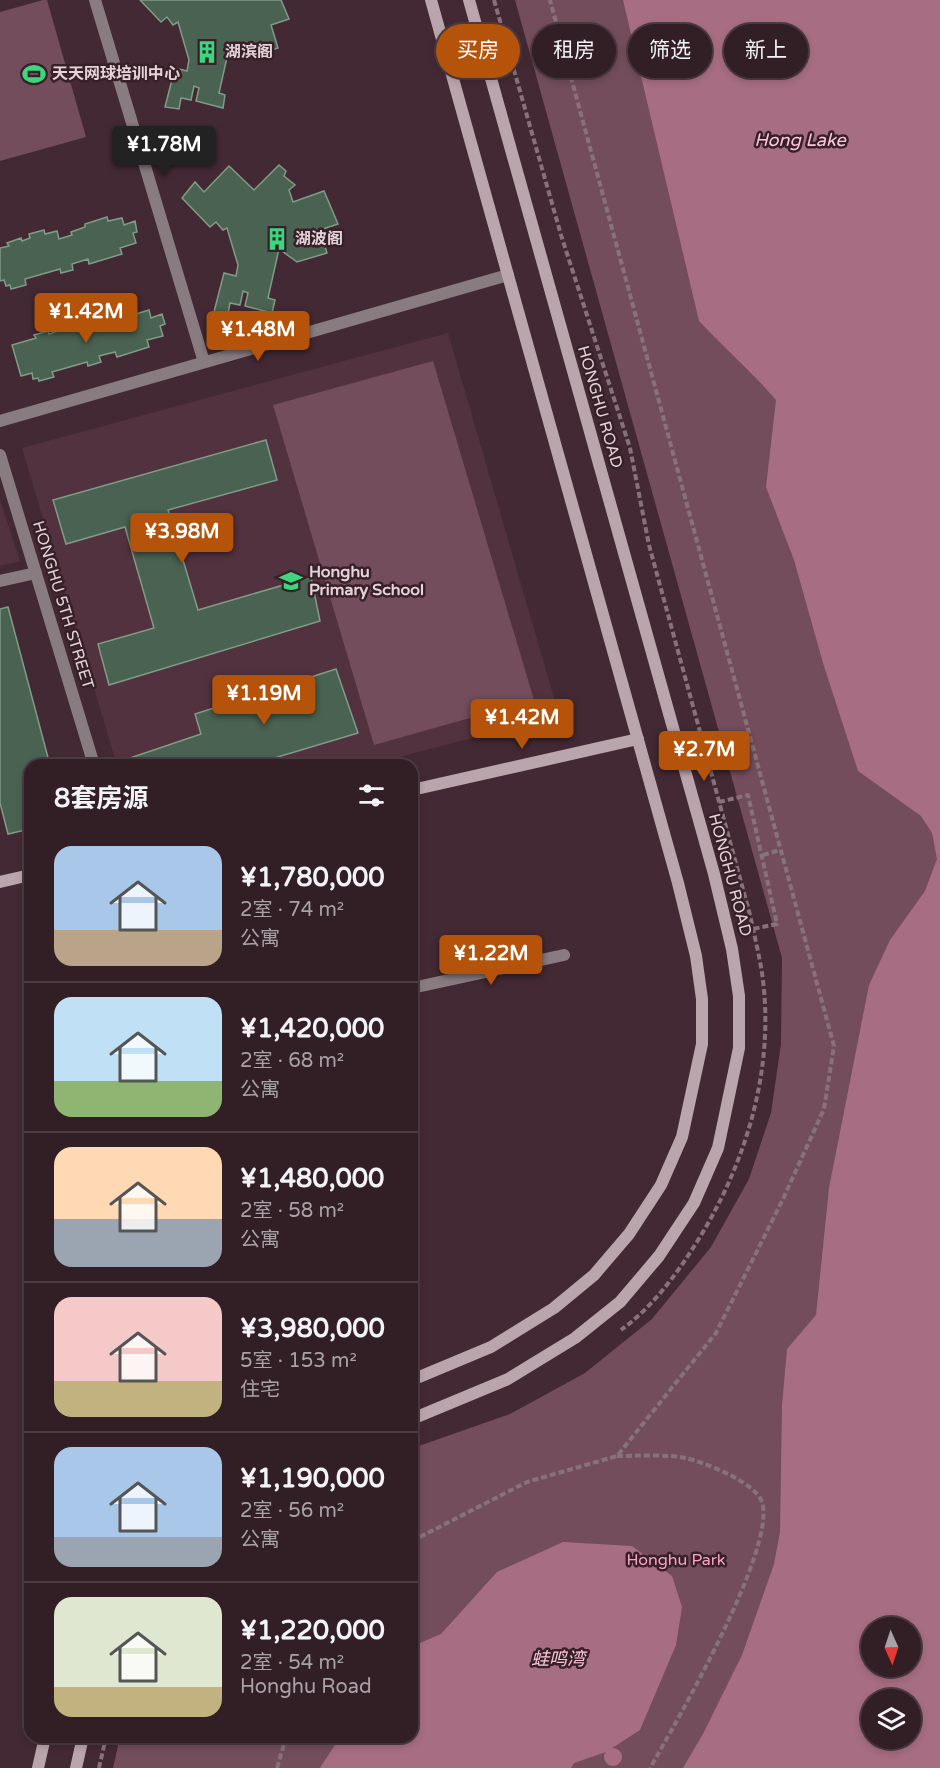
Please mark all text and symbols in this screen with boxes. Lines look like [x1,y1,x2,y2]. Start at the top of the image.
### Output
chip: 买房 [436,24,520,78]
chip: 租房 [532,24,616,78]
chip: 筛选 [628,24,712,78]
chip: 新上 [724,24,808,78]
building icon: 湖滨阁 [194,39,220,65]
place label: 湖滨阁 [225,42,273,62]
sports icon: 天天网球培训中心 [21,61,47,87]
place label: 天天网球培训中心 [52,64,180,84]
pin: ¥1.78M [115,126,213,177]
water label: Hong Lake [754,129,847,151]
text: ¥1.78M [126,133,202,157]
building icon: 湖波阁 [264,226,290,252]
place label: 湖波阁 [295,229,343,249]
pin: ¥1.42M [37,293,135,344]
text: ¥1.42M [49,300,123,324]
pin: ¥1.48M [209,311,307,362]
text: ¥1.48M [221,318,295,342]
street label: HONGHU ROAD [573,343,627,471]
pin: ¥3.98M [133,513,231,564]
street label: HONGHU 5TH STREET [28,518,98,692]
text: ¥3.98M [144,520,220,544]
place label: Honghu Primary School [309,562,424,600]
school or university icon: Honghu Primary School [278,568,304,594]
pin: ¥1.19M [215,675,313,726]
text: ¥1.19M [226,682,302,706]
pin: ¥1.42M [473,699,571,750]
text: ¥1.42M [485,706,559,730]
pin: ¥2.7M [662,731,746,782]
text: ¥2.7M [673,738,735,762]
icon: filters [355,779,388,812]
text: 8套房源 [54,783,148,814]
street label: HONGHU ROAD [704,811,756,939]
text: ¥1,780,000 [240,862,385,893]
icon: home [102,870,174,942]
text: 2室 · 74 m² [240,898,344,922]
text: 公寓 [240,927,280,951]
pin: ¥1.22M [442,935,540,986]
text: ¥1.22M [453,942,529,966]
text: ¥1,420,000 [240,1013,384,1044]
icon: home [102,1021,174,1093]
text: 2室 · 68 m² [240,1049,344,1073]
text: 公寓 [240,1078,280,1102]
text: ¥1,480,000 [240,1163,384,1194]
icon: home [102,1171,174,1243]
text: 2室 · 58 m² [240,1199,344,1223]
text: 公寓 [240,1228,280,1252]
text: ¥3,980,000 [240,1313,385,1344]
icon: home [102,1321,174,1393]
text: 5室 · 153 m² [240,1349,357,1373]
text: 住宅 [240,1378,280,1402]
text: ¥1,190,000 [240,1463,385,1494]
icon: home [102,1471,174,1543]
text: 2室 · 56 m² [240,1499,344,1523]
text: 公寓 [240,1528,280,1552]
park label: Honghu Park [626,1550,726,1570]
text: ¥1,220,000 [240,1615,385,1646]
north arrow [861,1617,921,1677]
map controls [861,1617,921,1749]
icon: home [102,1621,174,1693]
water label: 蛙鸣湾 [531,1648,588,1670]
text: 2室 · 54 m² [240,1651,344,1675]
text: Honghu Road [240,1675,372,1699]
button: layers [861,1689,921,1749]

